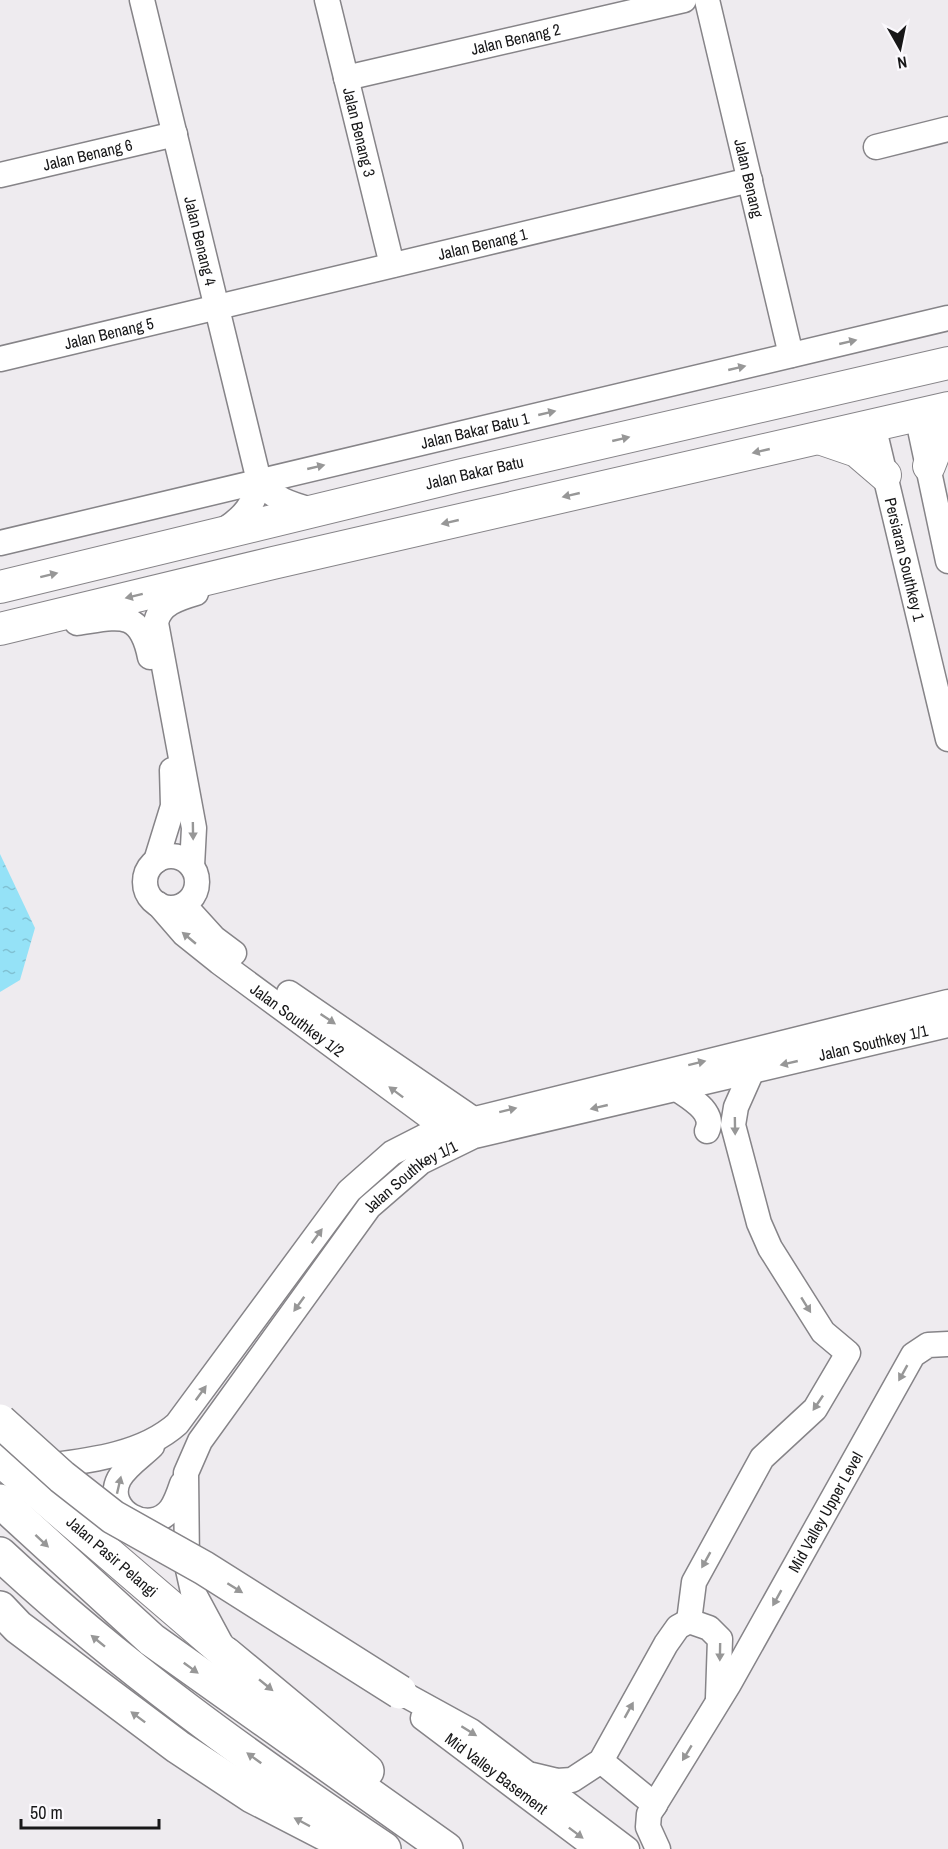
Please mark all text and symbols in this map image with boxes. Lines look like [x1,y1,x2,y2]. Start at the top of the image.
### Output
street label: Jalan Benang 2 [469,18,562,60]
north arrow [870,18,930,78]
text: N [896,51,909,74]
street label: Jalan Benang 3 [338,85,381,179]
street label: Jalan Benang 6 [41,133,135,176]
street label: Jalan Benang [729,136,769,220]
street label: Jalan Benang 4 [179,194,222,288]
street label: Jalan Benang 1 [436,222,530,265]
street label: Jalan Benang 5 [62,312,156,354]
one-way arrow [839,336,858,346]
one-way arrow [727,363,746,372]
street label: Jalan Bakar Batu 1 [418,407,532,454]
one-way arrow [538,408,557,417]
one-way arrow [612,433,630,443]
one-way arrow [752,447,770,457]
street label: Jalan Bakar Batu [423,450,525,494]
one-way arrow [307,462,325,472]
one-way arrow [562,490,580,500]
street label: Persiaran Southkey 1 [880,495,931,624]
one-way arrow [441,518,459,528]
one-way arrow [40,569,58,579]
one-way arrow [125,592,144,602]
one-way arrow [188,821,198,840]
one-way arrow [182,932,197,945]
street label: Jalan Southkey 1/2 [246,978,349,1062]
one-way arrow [319,1013,335,1025]
street label: Jalan Southkey 1/1 [816,1019,931,1066]
one-way arrow [688,1057,706,1067]
one-way arrow [780,1058,798,1068]
one-way arrow [388,1086,404,1098]
one-way arrow [589,1103,608,1112]
one-way arrow [499,1105,517,1115]
one-way arrow [730,1117,739,1136]
street label: Jalan Southkey 1/1 [358,1135,461,1217]
one-way arrow [310,1228,323,1244]
one-way arrow [293,1295,305,1311]
one-way arrow [800,1297,811,1313]
one-way arrow [898,1364,908,1381]
one-way arrow [194,1385,206,1400]
one-way arrow [812,1394,823,1411]
street label: Mid Valley Upper Level [783,1448,868,1576]
one-way arrow [115,1476,125,1495]
street label: Jalan Pasir Pelangi [62,1511,163,1602]
one-way arrow [35,1534,50,1548]
one-way arrow [701,1552,711,1569]
one-way arrow [227,1583,243,1594]
one-way arrow [772,1590,782,1607]
one-way arrow [91,1635,106,1648]
one-way arrow [715,1643,725,1662]
one-way arrow [183,1661,198,1673]
one-way arrow [258,1679,273,1691]
one-way arrow [624,1701,634,1718]
one-way arrow [130,1711,146,1724]
one-way arrow [461,1725,477,1736]
street label: Mid Valley Basement [441,1728,553,1819]
one-way arrow [681,1745,692,1761]
one-way arrow [247,1752,262,1764]
scale bar [21,1792,159,1830]
text: 50 m [30,1800,63,1825]
one-way arrow [294,1817,311,1827]
one-way arrow [567,1827,583,1839]

